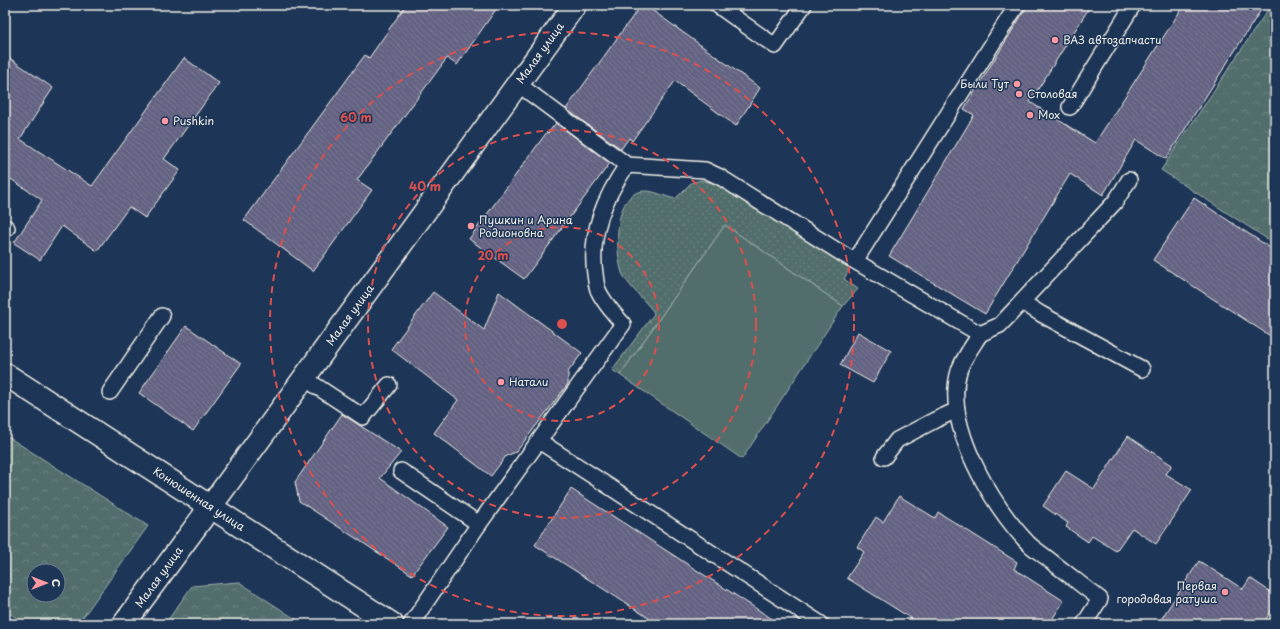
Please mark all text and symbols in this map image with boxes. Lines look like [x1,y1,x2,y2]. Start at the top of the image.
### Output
street label: Малая улица [512,19,568,87]
place label: ВАЗ автозапчасти [1063,31,1161,48]
marker: ВАЗ автозапчасти [1050,35,1060,45]
place label: Были Тут [960,75,1010,92]
marker: Были Тут [1012,79,1022,89]
place label: Столовая [1027,85,1078,102]
marker: Столовая [1014,89,1024,99]
place label: Мох [1038,106,1060,123]
text: 60 m [340,108,372,126]
marker: Мох [1025,110,1035,120]
place label: Pushkin [173,112,214,129]
marker: Pushkin [160,116,170,126]
text: 40 m [409,177,441,195]
place label: Пушкин и Арина Родионовна [479,211,573,241]
marker: Пушкин и Арина Родионовна [466,221,476,231]
text: 20 m [477,246,509,264]
street label: Малая улица [322,281,378,349]
centre of rings [555,317,569,331]
place label: Натали [509,373,549,390]
marker: Натали [496,377,506,387]
street label: Конюшенная улица [150,462,249,535]
street label: Малая улица [131,543,187,611]
north arrow [26,563,66,603]
place label: Первая городовая ратуша [1117,577,1217,607]
text: С [48,579,65,587]
marker: Первая городовая ратуша [1220,587,1230,597]

